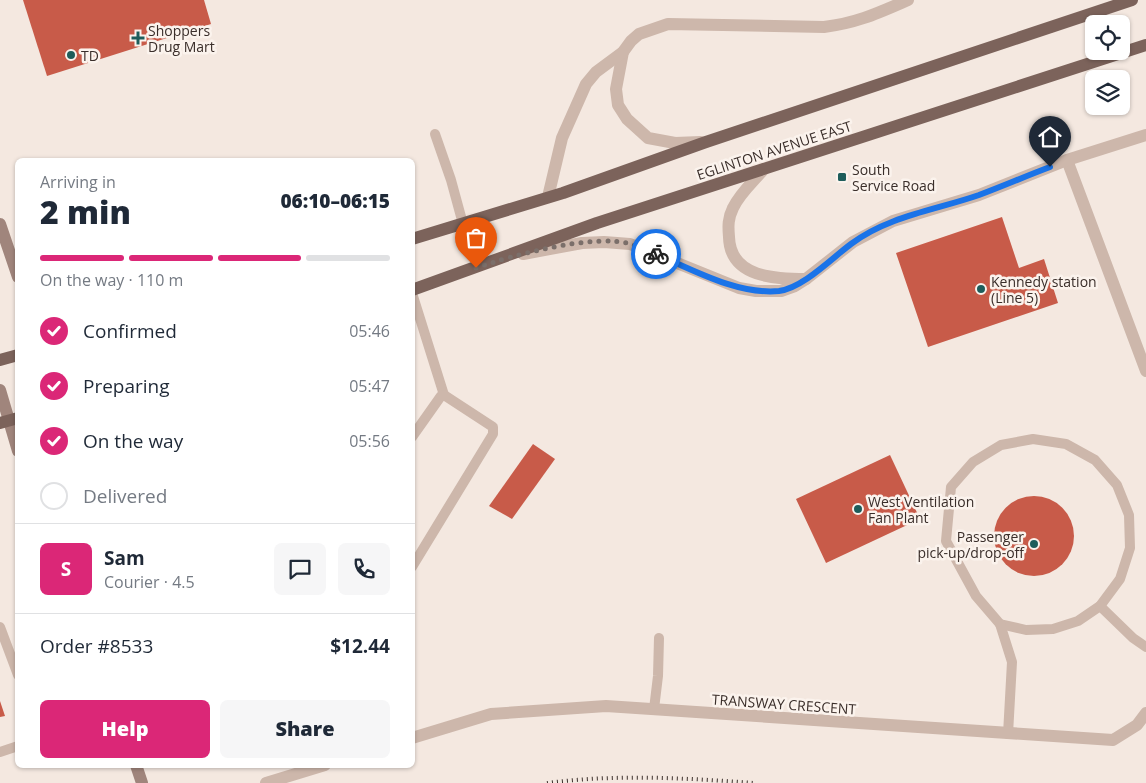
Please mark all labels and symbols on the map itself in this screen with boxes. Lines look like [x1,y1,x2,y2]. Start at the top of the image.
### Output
place label: Shoppers Drug Mart [148,21,215,56]
marker: Shoppers Drug Mart [132,32,144,44]
place label: TD [81,46,99,65]
marker: TD [65,49,77,61]
street label: EGLINTON AVENUE EAST [694,116,854,184]
pin [1029,116,1071,167]
place label: South Service Road [852,160,935,195]
marker: South Service Road [836,171,848,183]
pin [455,217,497,268]
courier [631,229,681,279]
place label: Kennedy station (Line 5) [991,272,1097,307]
marker: Kennedy station (Line 5) [975,283,987,295]
place label: West Ventilation Fan Plant [868,492,974,527]
marker: West Ventilation Fan Plant [852,503,864,515]
place label: Passenger pick-up/drop-off [917,527,1026,562]
marker: Passenger pick-up/drop-off [1028,538,1040,550]
street label: TRANSWAY CRESCENT [711,689,857,719]

